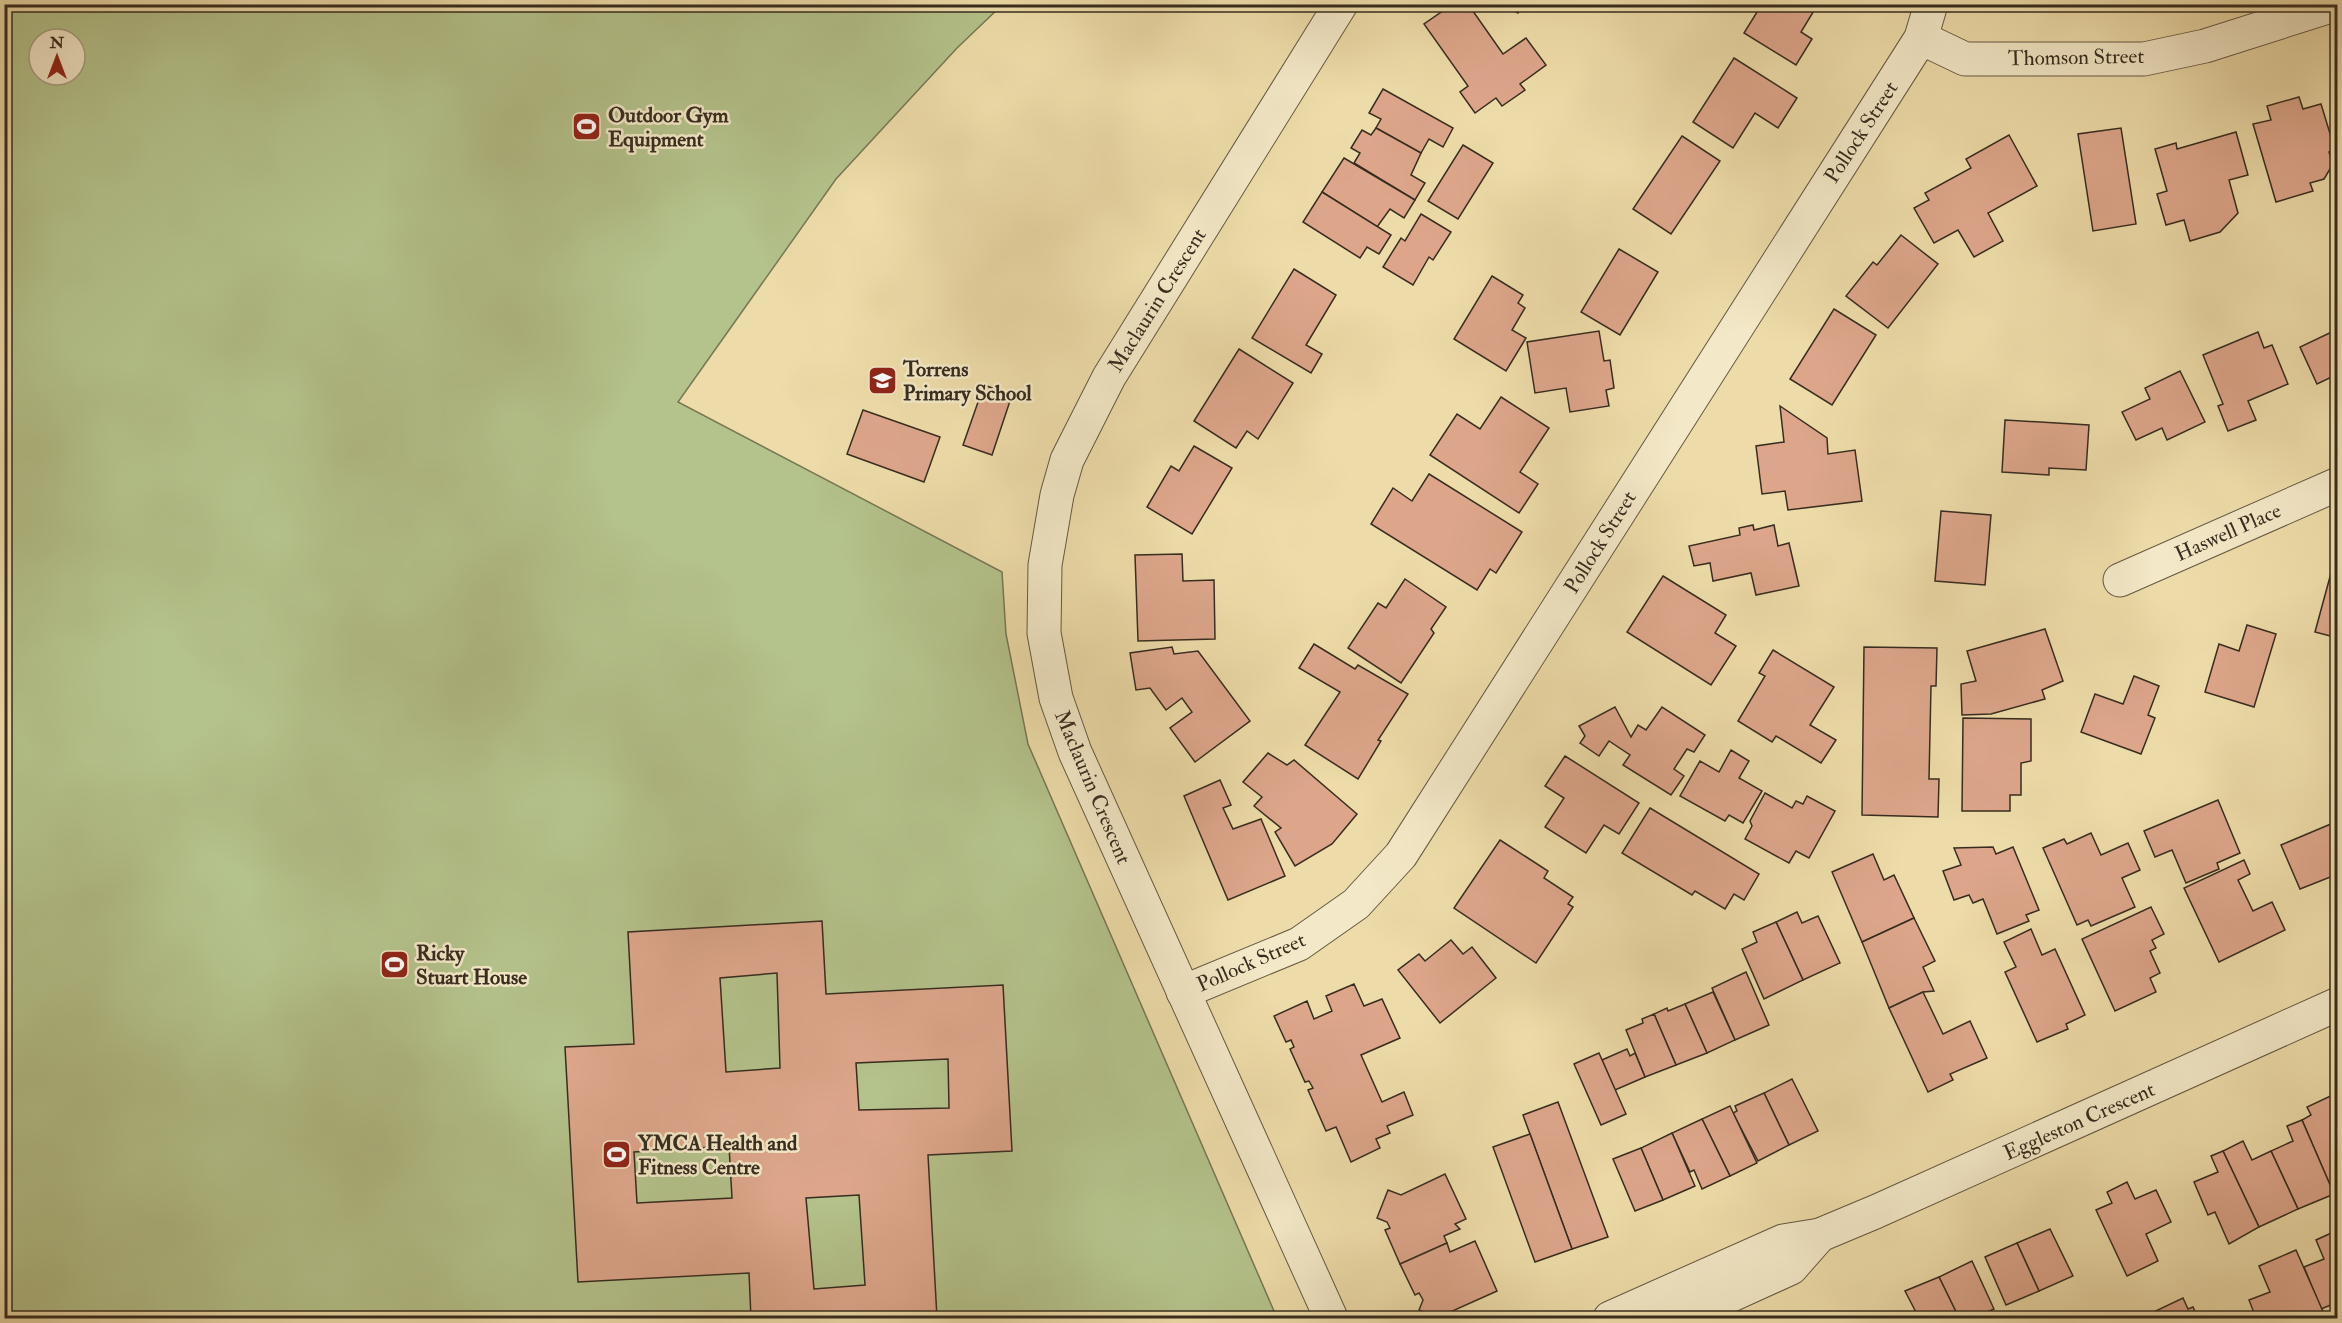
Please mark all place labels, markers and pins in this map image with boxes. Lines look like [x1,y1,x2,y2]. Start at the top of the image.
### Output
place label: Outdoor Gym Equipment [608,102,729,153]
sports icon: Outdoor Gym Equipment [571,111,603,143]
place label: Torrens Primary School [902,356,1032,407]
school or university icon: Torrens Primary School [866,365,898,397]
place label: Ricky Stuart House [416,940,527,991]
sports icon: Ricky Stuart House [379,949,411,981]
place label: YMCA Health and Fitness Centre [637,1130,798,1181]
sports icon: YMCA Health and Fitness Centre [601,1139,633,1171]

